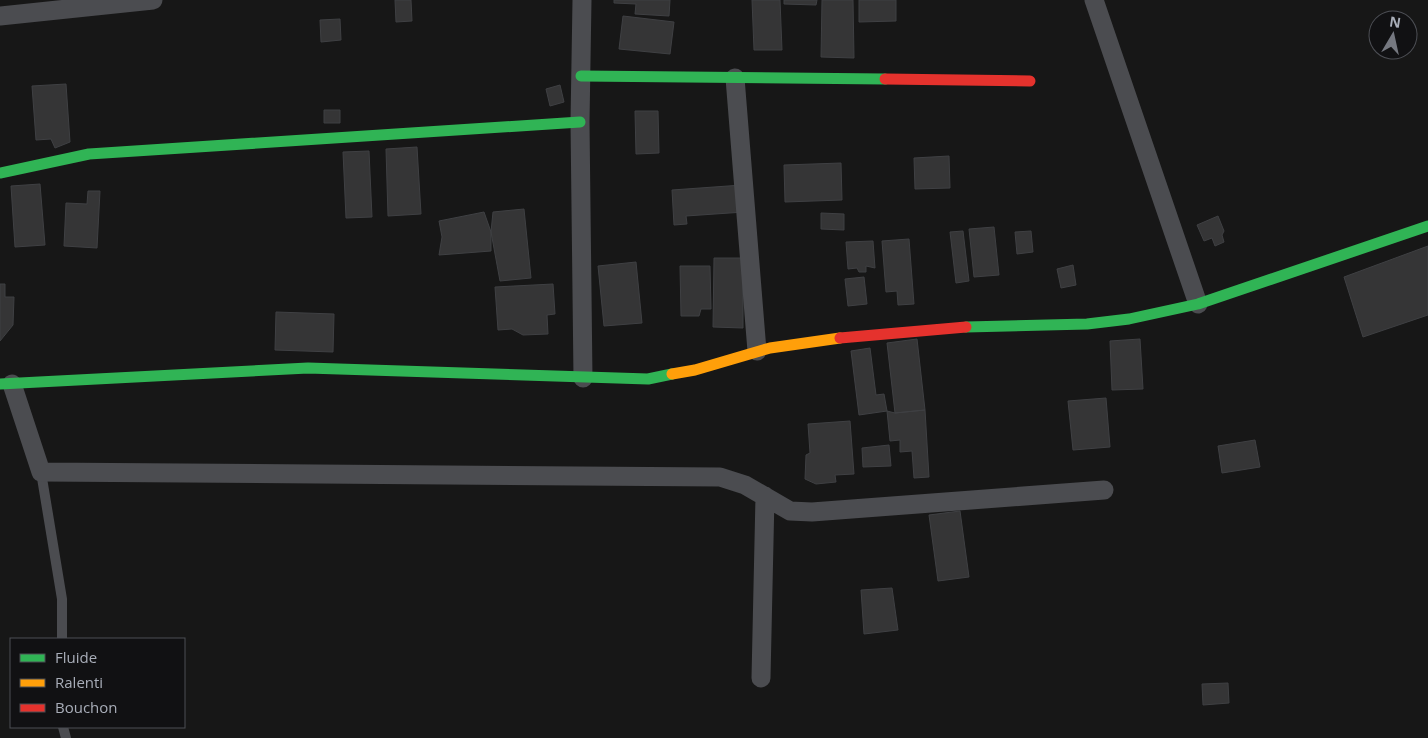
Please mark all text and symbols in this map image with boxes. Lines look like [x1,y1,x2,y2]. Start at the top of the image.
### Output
north arrow [1368,10,1418,60]
text: N [1388,11,1402,32]
legend [10,638,185,728]
text: Fluide [55,647,97,667]
text: Ralenti [55,672,103,692]
text: Bouchon [55,697,118,717]

